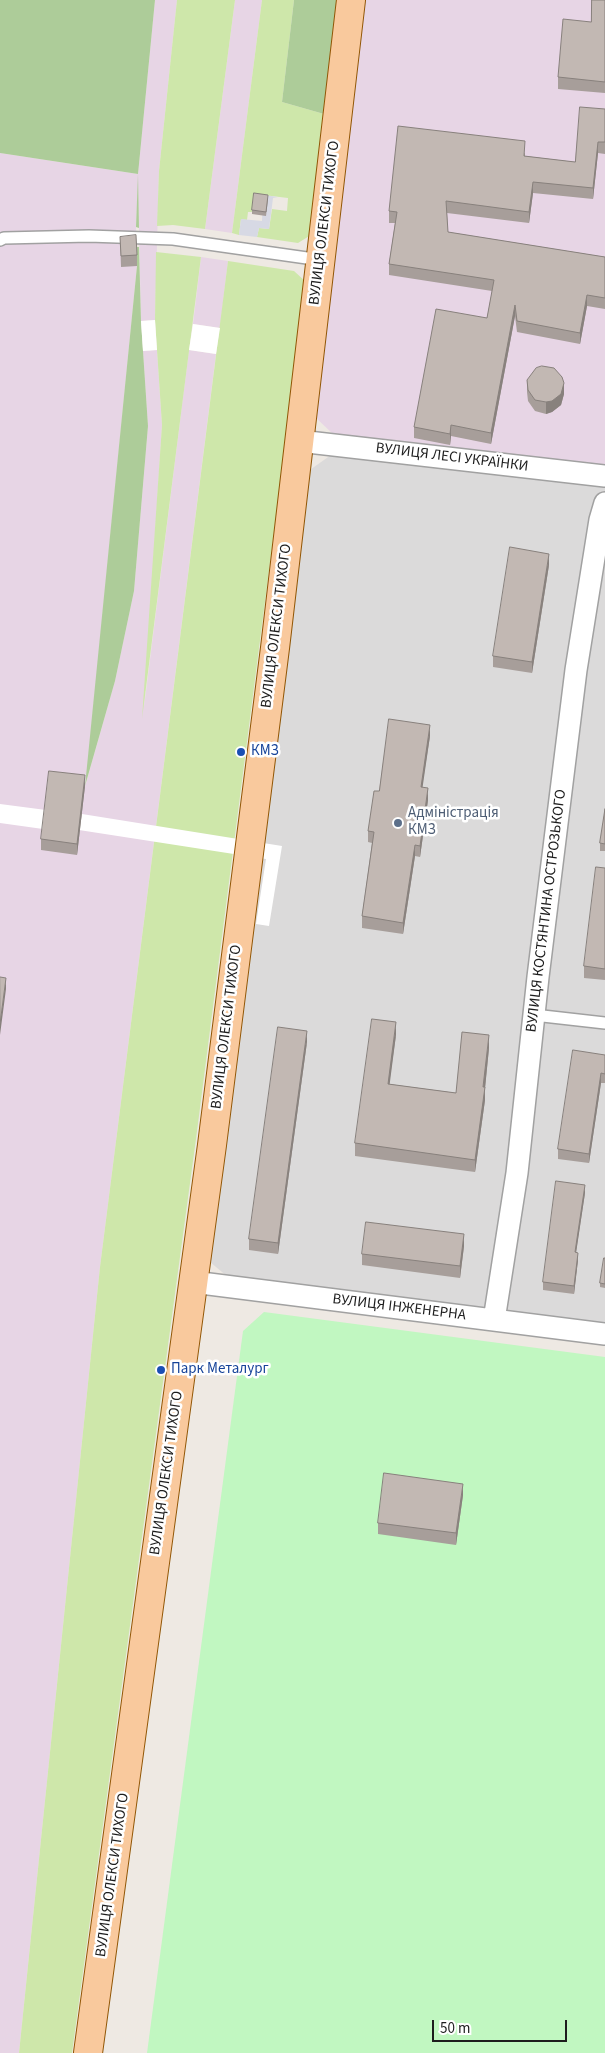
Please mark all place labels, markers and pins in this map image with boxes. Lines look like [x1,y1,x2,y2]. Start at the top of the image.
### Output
place label: КМЗ [251,743,279,761]
marker: КМЗ [235,746,247,758]
place label: Адміністрація КМЗ [408,805,499,840]
marker: Адміністрація КМЗ [392,817,404,829]
place label: Парк Металург [171,1361,269,1379]
marker: Парк Металург [155,1364,167,1376]

